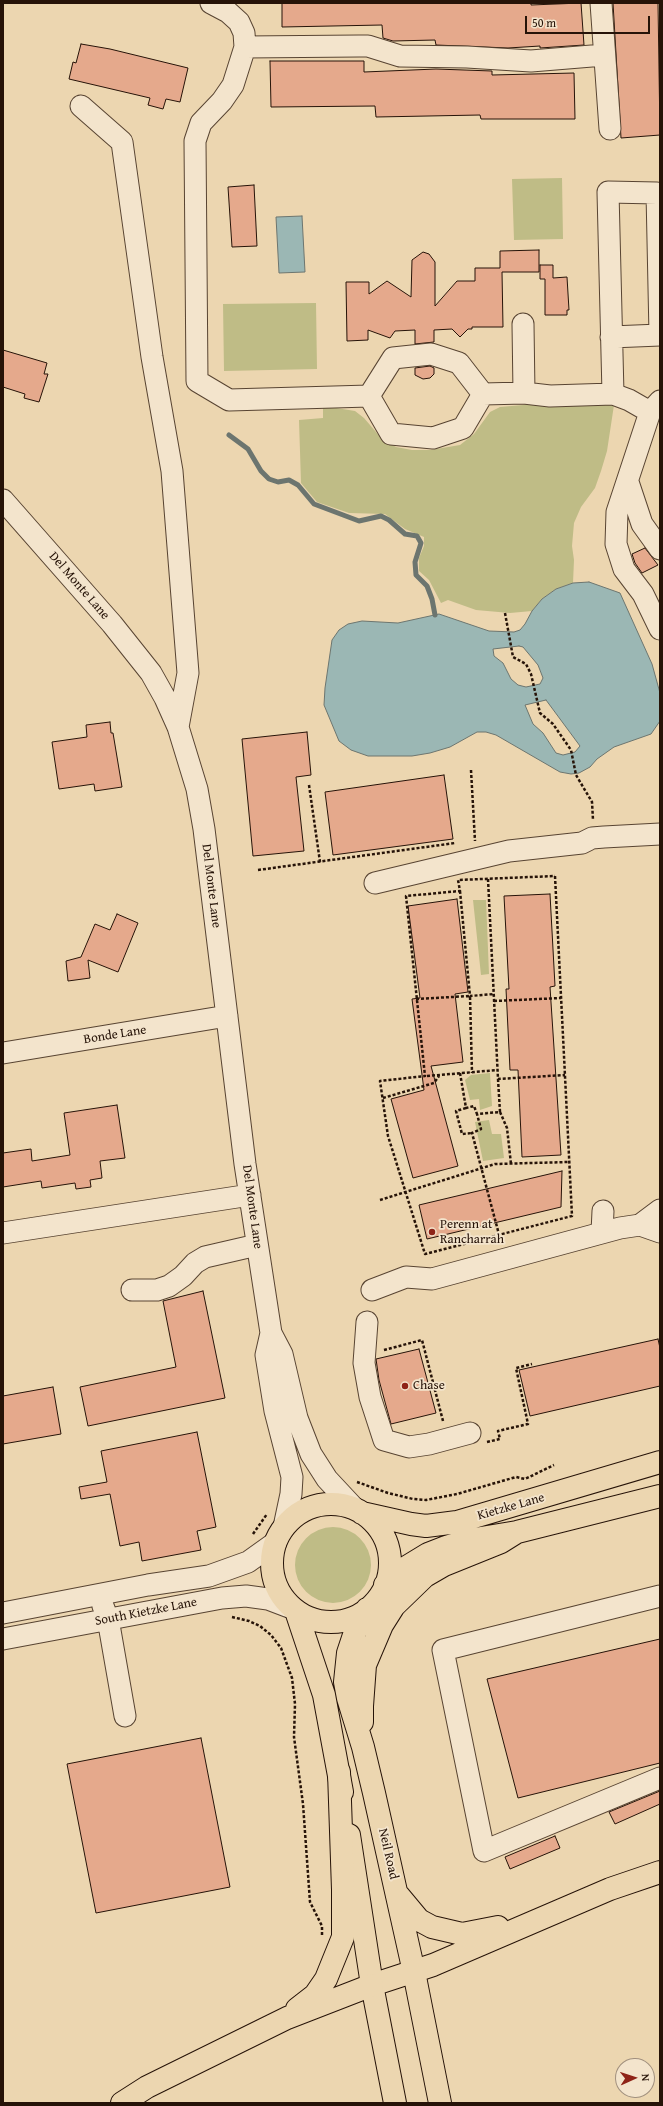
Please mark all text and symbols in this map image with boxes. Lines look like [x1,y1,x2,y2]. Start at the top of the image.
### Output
scale bar [527,8,652,34]
text: 50 m [532,14,556,31]
street label: Del Monte Lane [45,549,113,623]
street label: Del Monte Lane [198,843,224,929]
street label: Bonde Lane [83,1022,147,1048]
street label: Del Monte Lane [238,1164,266,1250]
place label: Perenn at Rancharrah [440,1217,504,1248]
marker: Perenn at Rancharrah [427,1227,437,1237]
place label: Chase [413,1378,445,1394]
marker: Chase [400,1381,410,1391]
street label: Kietzke Lane [476,1490,546,1524]
street label: South Kietzke Lane [94,1594,198,1630]
street label: Neil Road [375,1827,401,1881]
north arrow [615,2058,655,2098]
text: N [638,2073,654,2082]

